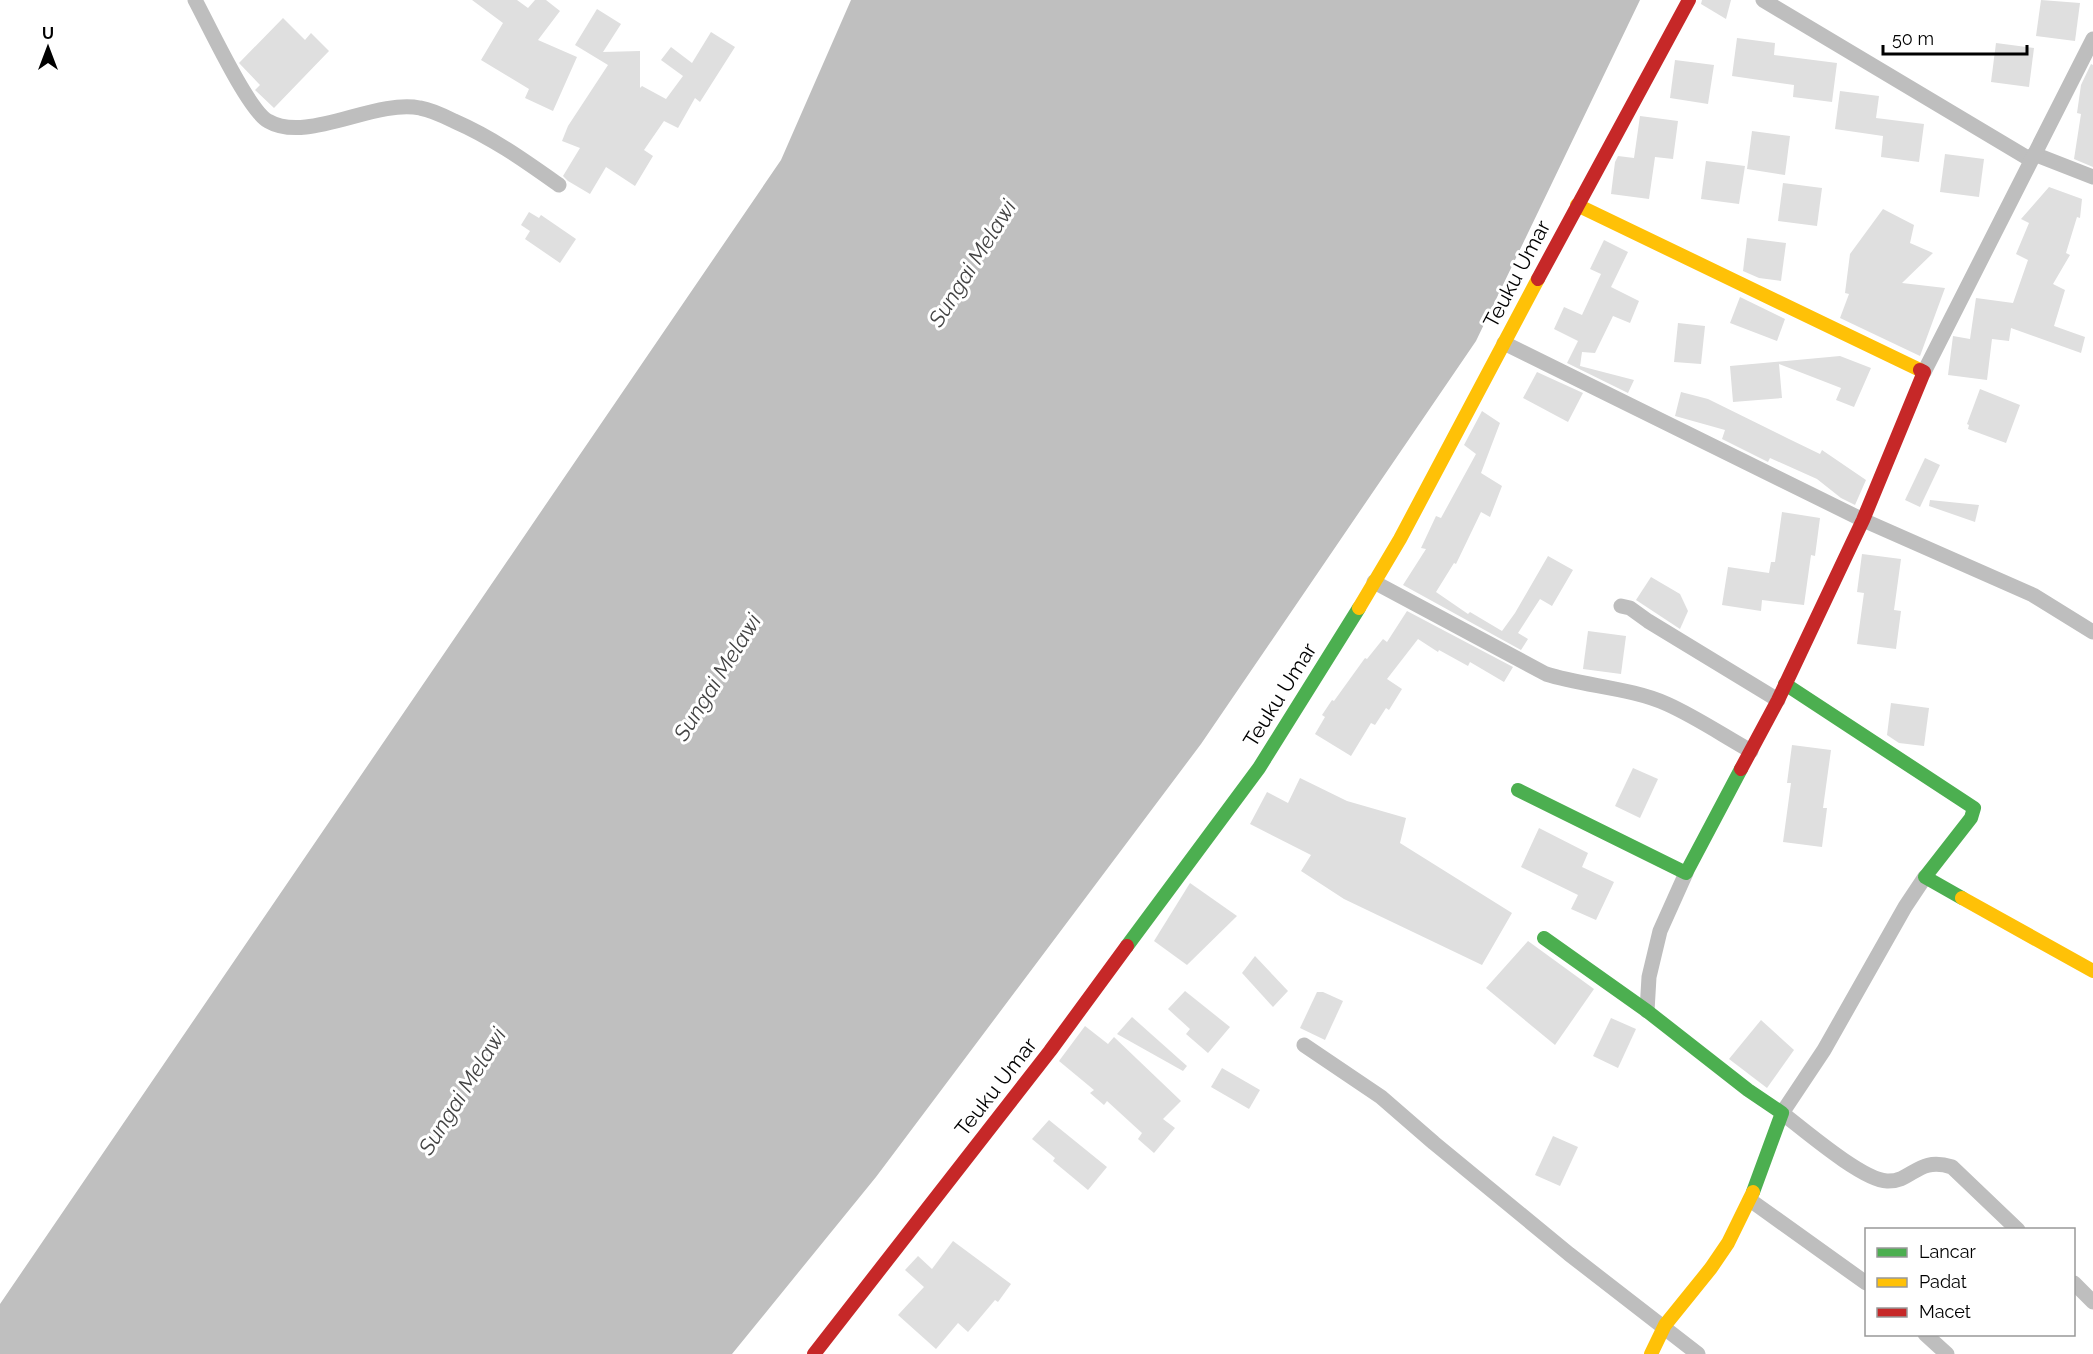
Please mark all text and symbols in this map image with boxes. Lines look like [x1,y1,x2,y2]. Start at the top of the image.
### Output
north arrow [18,18,78,78]
scale bar [1883,18,2027,56]
text: U [42,24,54,43]
text: 50 m [1892,28,1934,49]
water label: Sungai Melawi [922,194,1022,332]
street label: Teuku Umar [1478,215,1556,332]
water label: Sungai Melawi [667,608,767,746]
street label: Teuku Umar [1238,638,1322,751]
water label: Sungai Melawi [412,1022,512,1160]
street label: Teuku Umar [949,1032,1042,1141]
legend [1865,1228,2075,1336]
text: Lancar [1919,1241,1976,1262]
text: Padat [1919,1271,1967,1292]
text: Macet [1919,1301,1971,1322]

